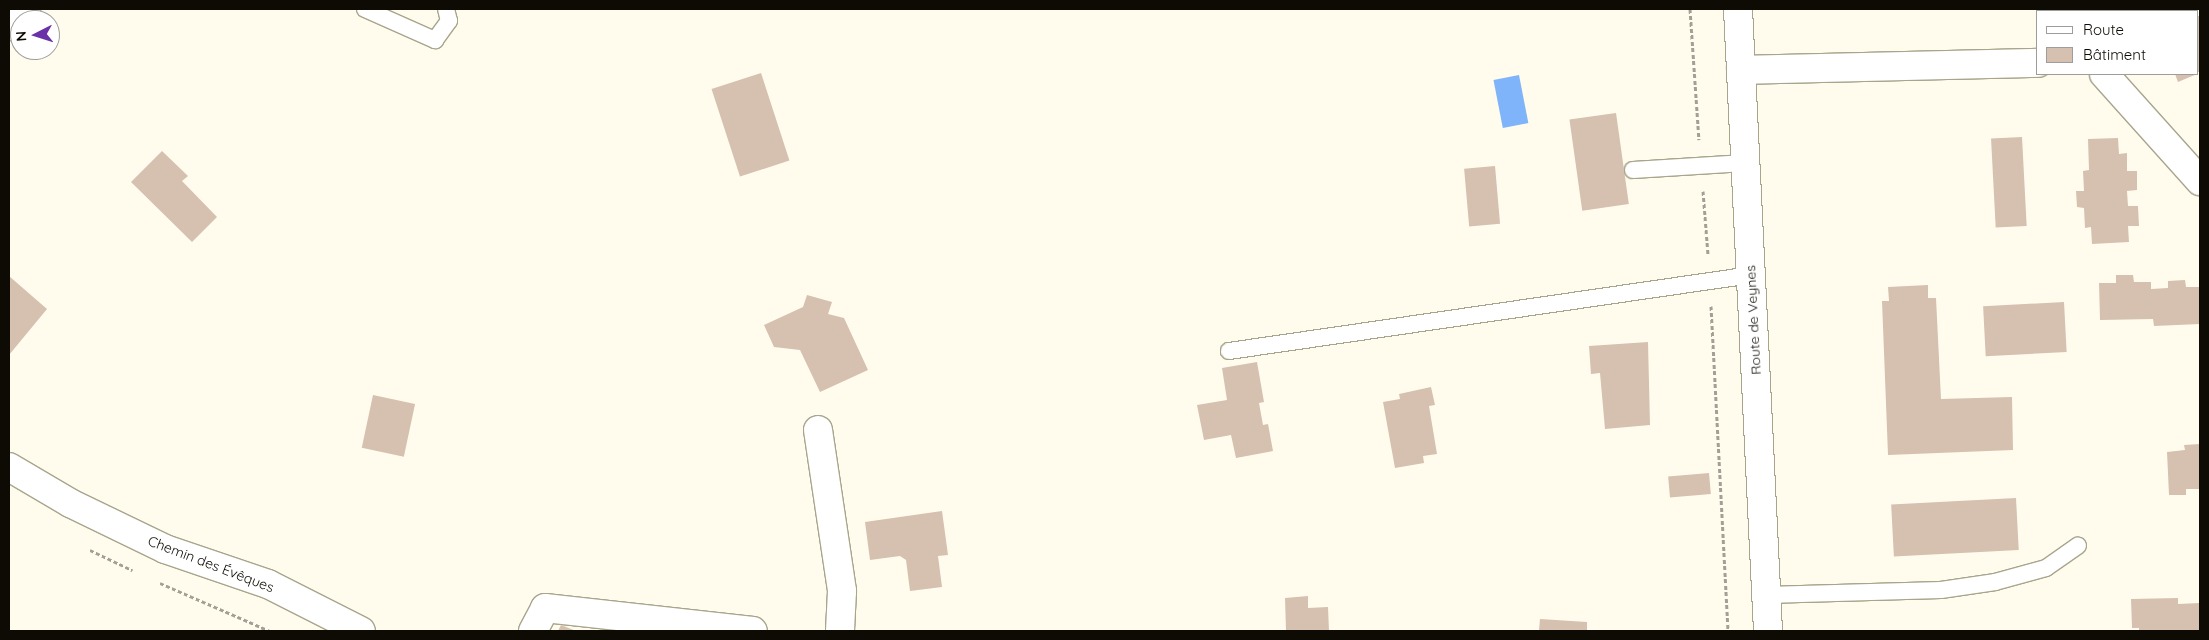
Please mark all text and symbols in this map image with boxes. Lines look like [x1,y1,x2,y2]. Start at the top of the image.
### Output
north arrow [10,10,60,60]
legend [2036,10,2199,75]
text: Route [2083,20,2124,39]
text: N [12,30,30,42]
text: Bâtiment [2083,45,2146,64]
street label: Route de Veynes [1742,265,1764,375]
street label: Chemin des Évêques [146,532,276,596]

